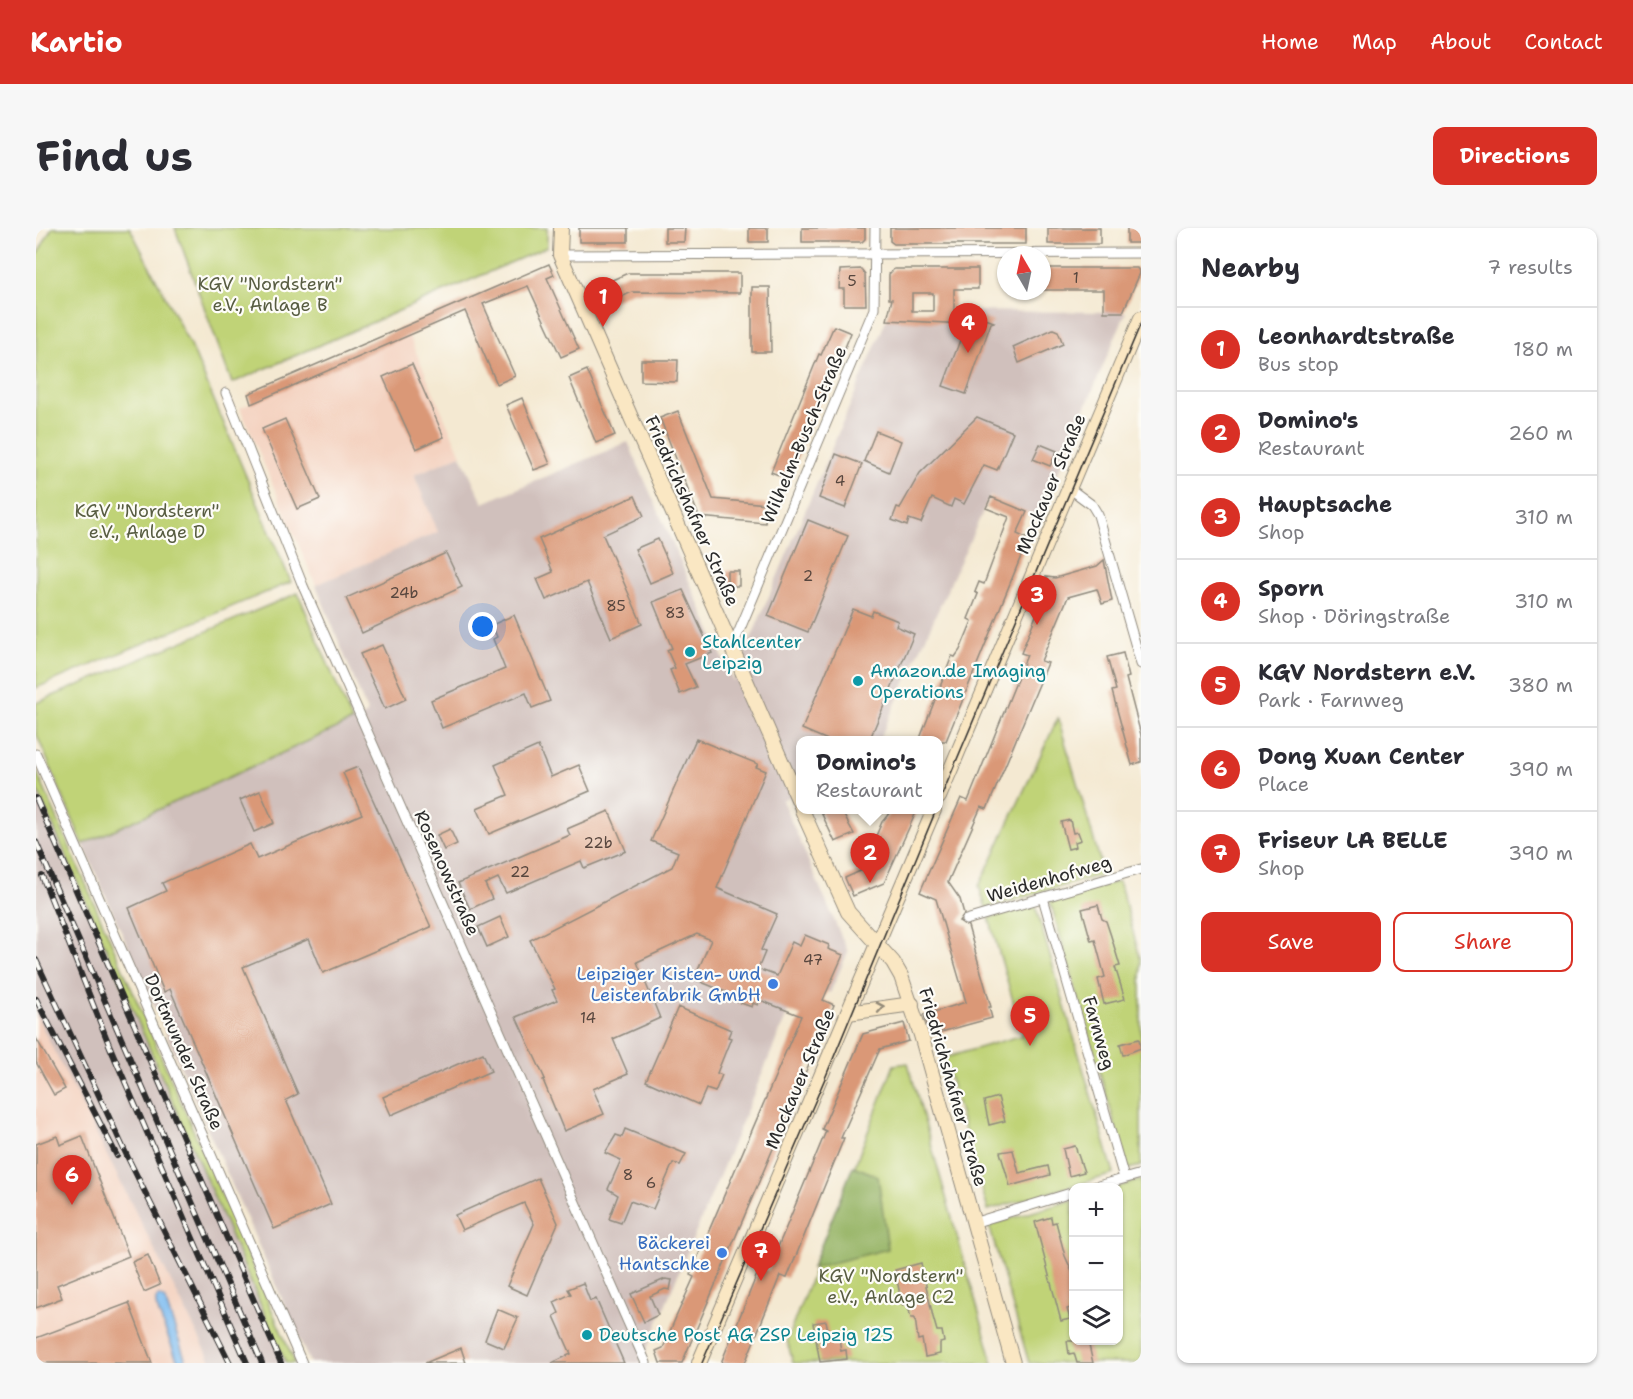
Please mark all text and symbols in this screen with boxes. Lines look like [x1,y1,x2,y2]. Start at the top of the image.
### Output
text: Kartio [30,23,123,61]
text: Home [1261,28,1319,56]
text: Map [1352,28,1397,56]
text: About [1430,28,1491,56]
text: Contact [1524,28,1603,56]
button: Directions [1433,127,1597,185]
text: Find us [36,128,193,184]
north arrow [997,246,1051,300]
text: Nearby [1201,250,1300,285]
text: 7 results [1487,254,1573,280]
house number: 1 [1073,268,1079,288]
house number: 5 [847,271,857,291]
park label: KGV "Nordstern" e.V., Anlage B [198,272,342,317]
pin: 1 [584,278,622,327]
pin: 4 [948,304,988,353]
text: Leonhardtstraße [1258,322,1455,351]
text: 1 [1216,336,1225,362]
text: 180 m [1513,336,1573,362]
street label: Wilhelm-Busch-Straße [756,343,852,527]
text: Bus stop [1258,351,1339,377]
text: Domino's [1258,406,1358,435]
street label: Mockauer Straße [1011,410,1091,558]
street label: Friedrichshafner Straße [639,412,745,610]
text: 2 [1214,420,1228,446]
text: 260 m [1508,420,1573,446]
text: Restaurant [1258,435,1365,461]
house number: 4 [835,471,845,491]
text: Hauptsache [1258,490,1392,519]
park label: KGV "Nordstern" e.V., Anlage D [75,499,219,544]
text: 3 [1214,504,1228,530]
text: 310 m [1514,504,1573,530]
text: Shop [1258,519,1305,545]
house number: 2 [803,566,813,586]
text: Sporn [1258,574,1324,603]
pin: 3 [1018,576,1056,625]
house number: 24b [390,583,418,603]
text: 4 [1214,588,1228,614]
text: 310 m [1514,588,1573,614]
house number: 85 [606,596,626,616]
house number: 83 [665,603,685,623]
text: Shop · Döringstraße [1258,603,1450,629]
your location [468,612,497,641]
place label: Stahlcenter Leipzig [702,630,802,675]
marker: Stahlcenter Leipzig [683,645,697,659]
text: KGV Nordstern e.V. [1258,658,1476,687]
place label: Amazon.de Imaging Operations [870,659,1046,704]
text: 5 [1214,672,1227,698]
text: 380 m [1508,672,1573,698]
marker: Amazon.de Imaging Operations [851,674,865,688]
text: Park · Farnweg [1258,687,1404,713]
popup [796,736,943,814]
text: Dong Xuan Center [1258,742,1465,771]
text: Domino's [816,748,916,777]
text: 6 [1214,756,1228,782]
text: 390 m [1508,756,1573,782]
text: Place [1258,771,1309,797]
text: Restaurant [816,777,923,803]
street label: Rosenowstraße [409,806,485,940]
text: Friseur LA BELLE [1258,826,1448,855]
house number: 22b [583,833,613,853]
pin: 2 [850,834,890,883]
text: 7 [1214,840,1228,866]
text: 390 m [1508,840,1573,866]
street label: Weidenhofweg [984,850,1114,908]
text: Shop [1258,855,1305,881]
house number: 22 [510,862,530,882]
button: Save [1201,912,1381,972]
button: Share [1393,912,1573,972]
house number: 47 [803,950,823,970]
place label: Leipziger Kisten- und Leistenfabrik GmbH [576,962,761,1007]
street label: Dortmunder Straße [139,970,229,1134]
marker: Leipziger Kisten- und Leistenfabrik GmbH [766,977,780,991]
street label: Friedrichshafner Straße [913,985,993,1189]
street label: Farnweg [1077,994,1121,1072]
pin: 5 [1010,996,1050,1046]
one-way arrow [875,1002,884,1014]
street label: Mockauer Straße [760,1005,840,1153]
house number: 14 [580,1008,596,1028]
pin: 6 [52,1156,92,1205]
house number: 8 [623,1165,633,1185]
house number: 6 [646,1173,656,1193]
map controls [1069,1183,1123,1345]
button: + [1069,1183,1123,1237]
place label: Bäckerei Hantschke [619,1231,710,1276]
pin: 7 [742,1232,780,1281]
button: − [1069,1237,1123,1291]
marker: Bäckerei Hantschke [715,1246,729,1260]
park label: KGV "Nordstern" e.V., Anlage C2 [819,1264,963,1309]
button: layers [1069,1291,1123,1345]
place label: Deutsche Post AG ZSP Leipzig 125 [599,1323,893,1347]
marker: Deutsche Post AG ZSP Leipzig 125 [580,1328,594,1342]

